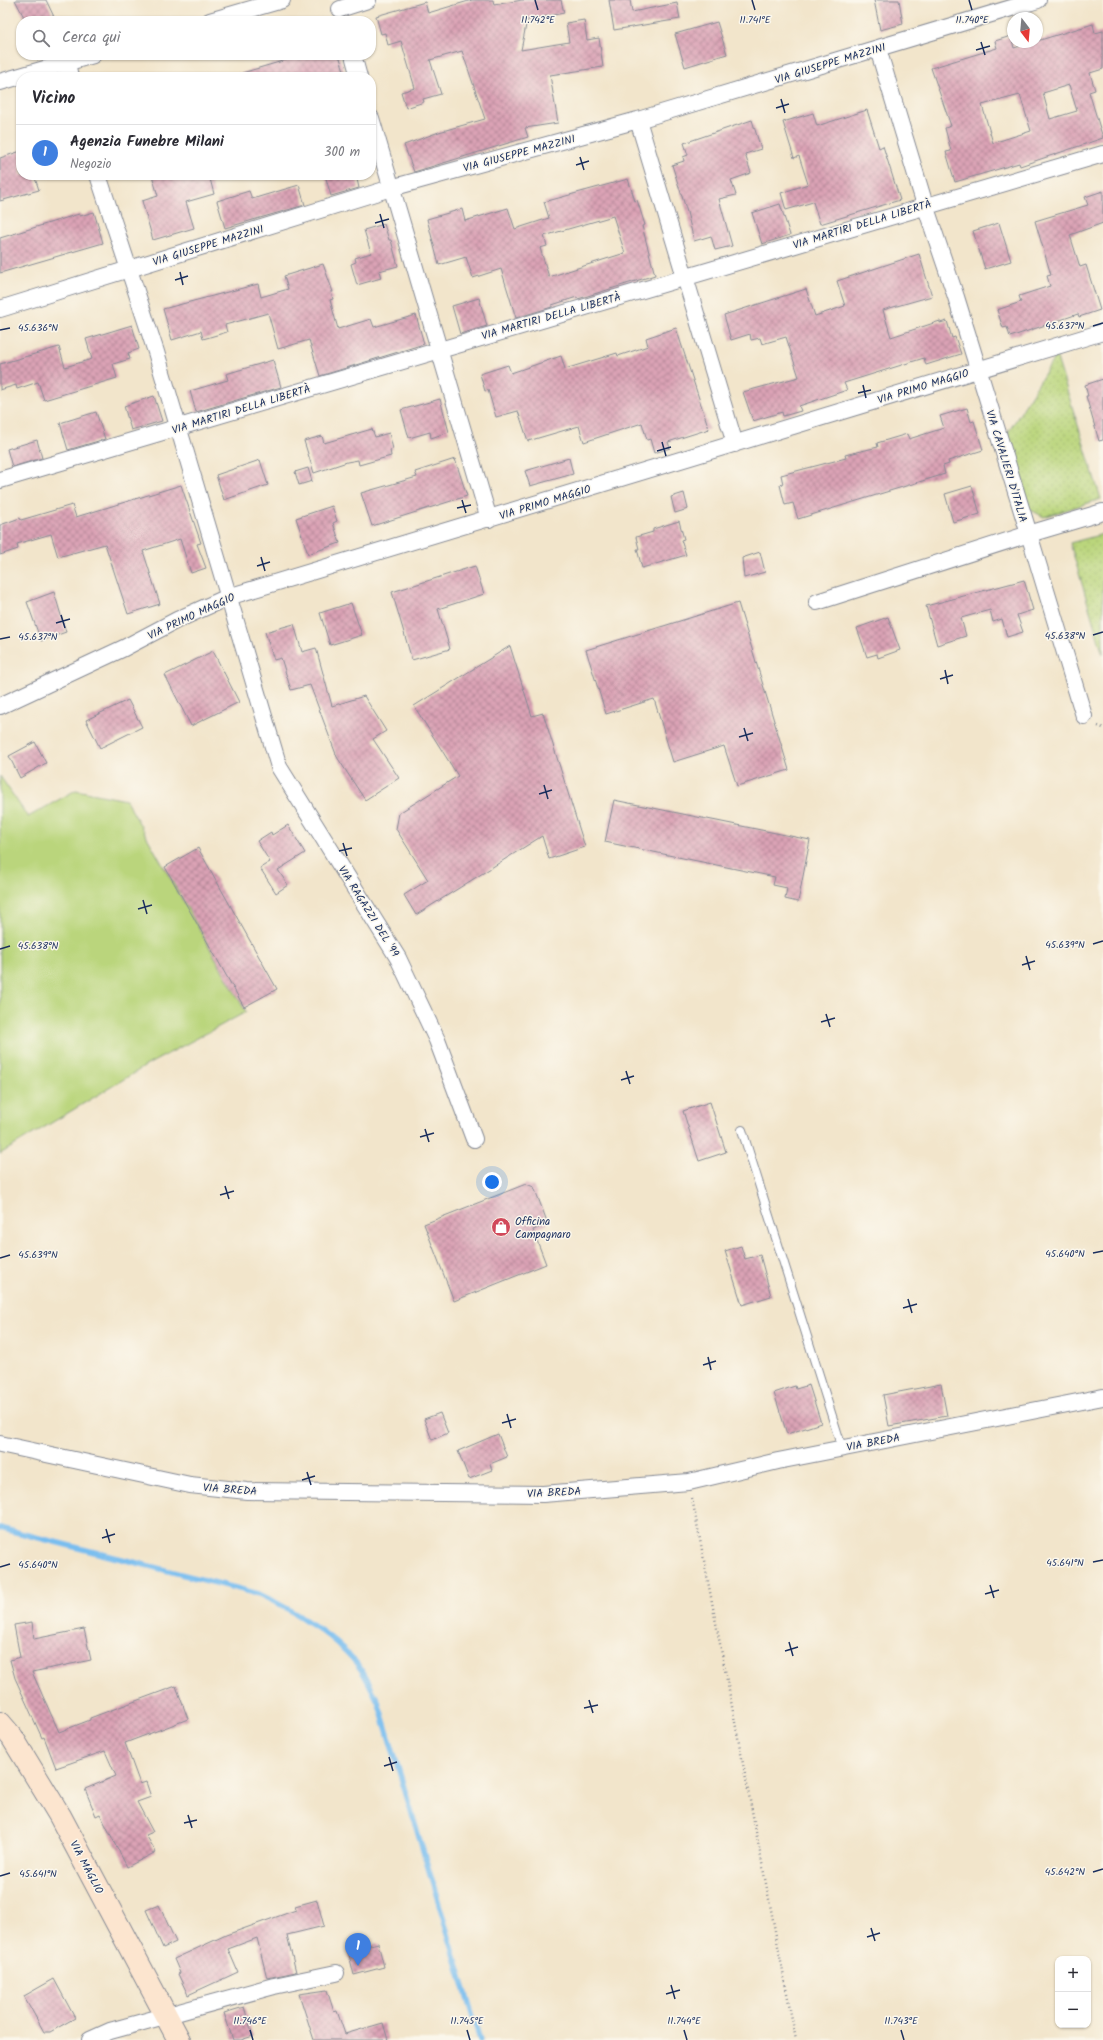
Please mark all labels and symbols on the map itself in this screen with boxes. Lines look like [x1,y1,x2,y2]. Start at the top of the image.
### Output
text: 11.742°E [521,12,556,28]
text: 11.741°E [739,12,772,28]
text: 11.740°E [955,12,990,28]
north arrow [1007,12,1043,48]
street label: VIA GIUSEPPE MAZZINI [772,38,888,89]
street label: VIA GIUSEPPE MAZZINI [461,130,577,178]
street label: VIA MARTIRI DELLA LIBERTÀ [791,195,934,255]
street label: VIA GIUSEPPE MAZZINI [150,220,266,271]
street label: VIA MARTIRI DELLA LIBERTÀ [479,288,623,345]
text: 45.637°N [1045,318,1085,334]
text: 45.636°N [18,320,58,336]
street label: VIA PRIMO MAGGIO [875,364,972,409]
street label: VIA MARTIRI DELLA LIBERTÀ [170,380,313,440]
street label: VIA CAVALIERI D'ITALIA [980,408,1032,525]
street label: VIA PRIMO MAGGIO [497,480,594,525]
street label: VIA PRIMO MAGGIO [145,589,238,645]
text: 45.638°N [1045,628,1086,644]
text: 45.637°N [18,629,58,645]
street label: VIA RAGAZZI DEL '99 [333,862,404,961]
text: 45.639°N [1045,937,1085,953]
text: 45.638°N [18,938,59,954]
your location [482,1172,502,1192]
place label: Officina Campagnaro [515,1213,571,1244]
shop icon: Officina Campagnaro [490,1216,512,1238]
text: 45.640°N [1045,1246,1085,1262]
text: 45.639°N [18,1247,58,1263]
street label: VIA BREDA [845,1429,902,1457]
street label: VIA BREDA [202,1479,258,1501]
street label: VIA BREDA [527,1483,582,1503]
text: 45.641°N [1046,1555,1084,1571]
text: 45.640°N [18,1557,58,1573]
street label: VIA MAGLIO [64,1837,108,1898]
text: 45.642°N [1045,1864,1085,1880]
text: 45.641°N [19,1866,57,1882]
pin: 1 [345,1933,371,1966]
text: 11.746°E [233,2013,268,2029]
text: 11.745°E [450,2013,485,2029]
text: 11.744°E [667,2013,702,2029]
text: 11.743°E [884,2013,919,2029]

